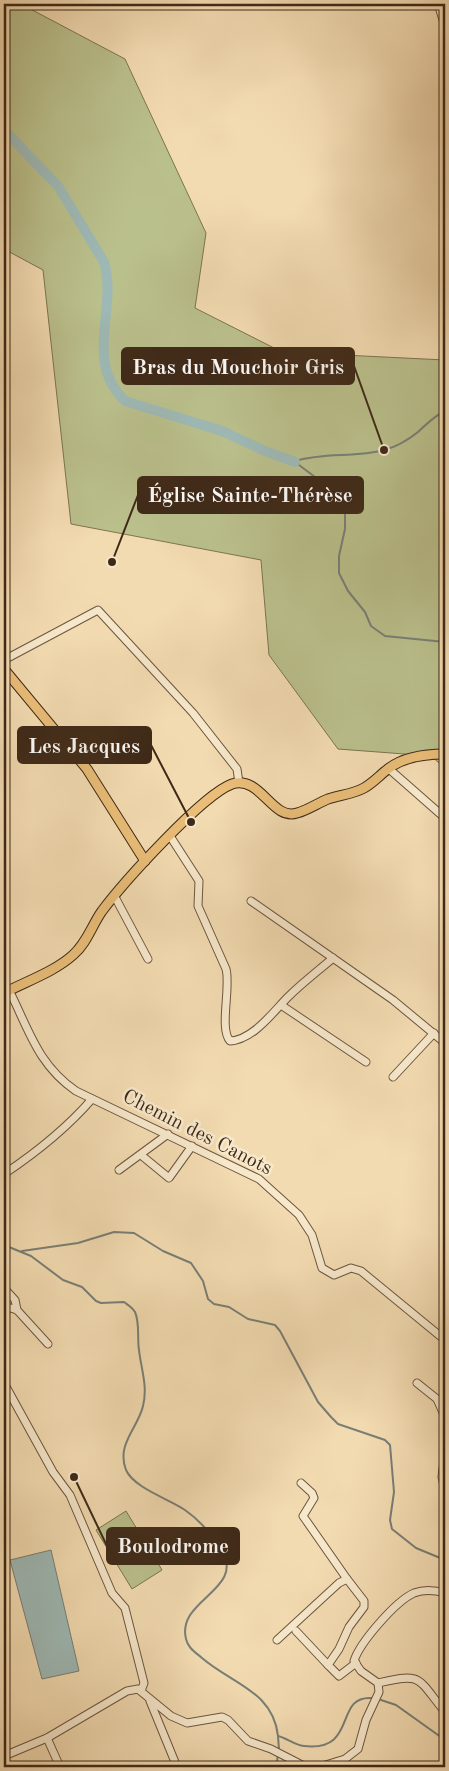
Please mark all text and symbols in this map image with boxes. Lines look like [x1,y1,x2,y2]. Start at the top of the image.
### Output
callout: Bras du Mouchoir Gris [122,348,354,384]
text: Bras du Mouchoir Gris [132,358,344,379]
callout: Église Sainte-Thérèse [138,477,363,513]
text: Église Sainte-Thérèse [147,482,353,507]
callout: Les Jacques [18,727,151,763]
text: Les Jacques [28,737,140,758]
street label: Chemin des Canots [119,1087,275,1179]
callout: Boulodrome [107,1528,239,1564]
text: Boulodrome [117,1537,229,1558]

